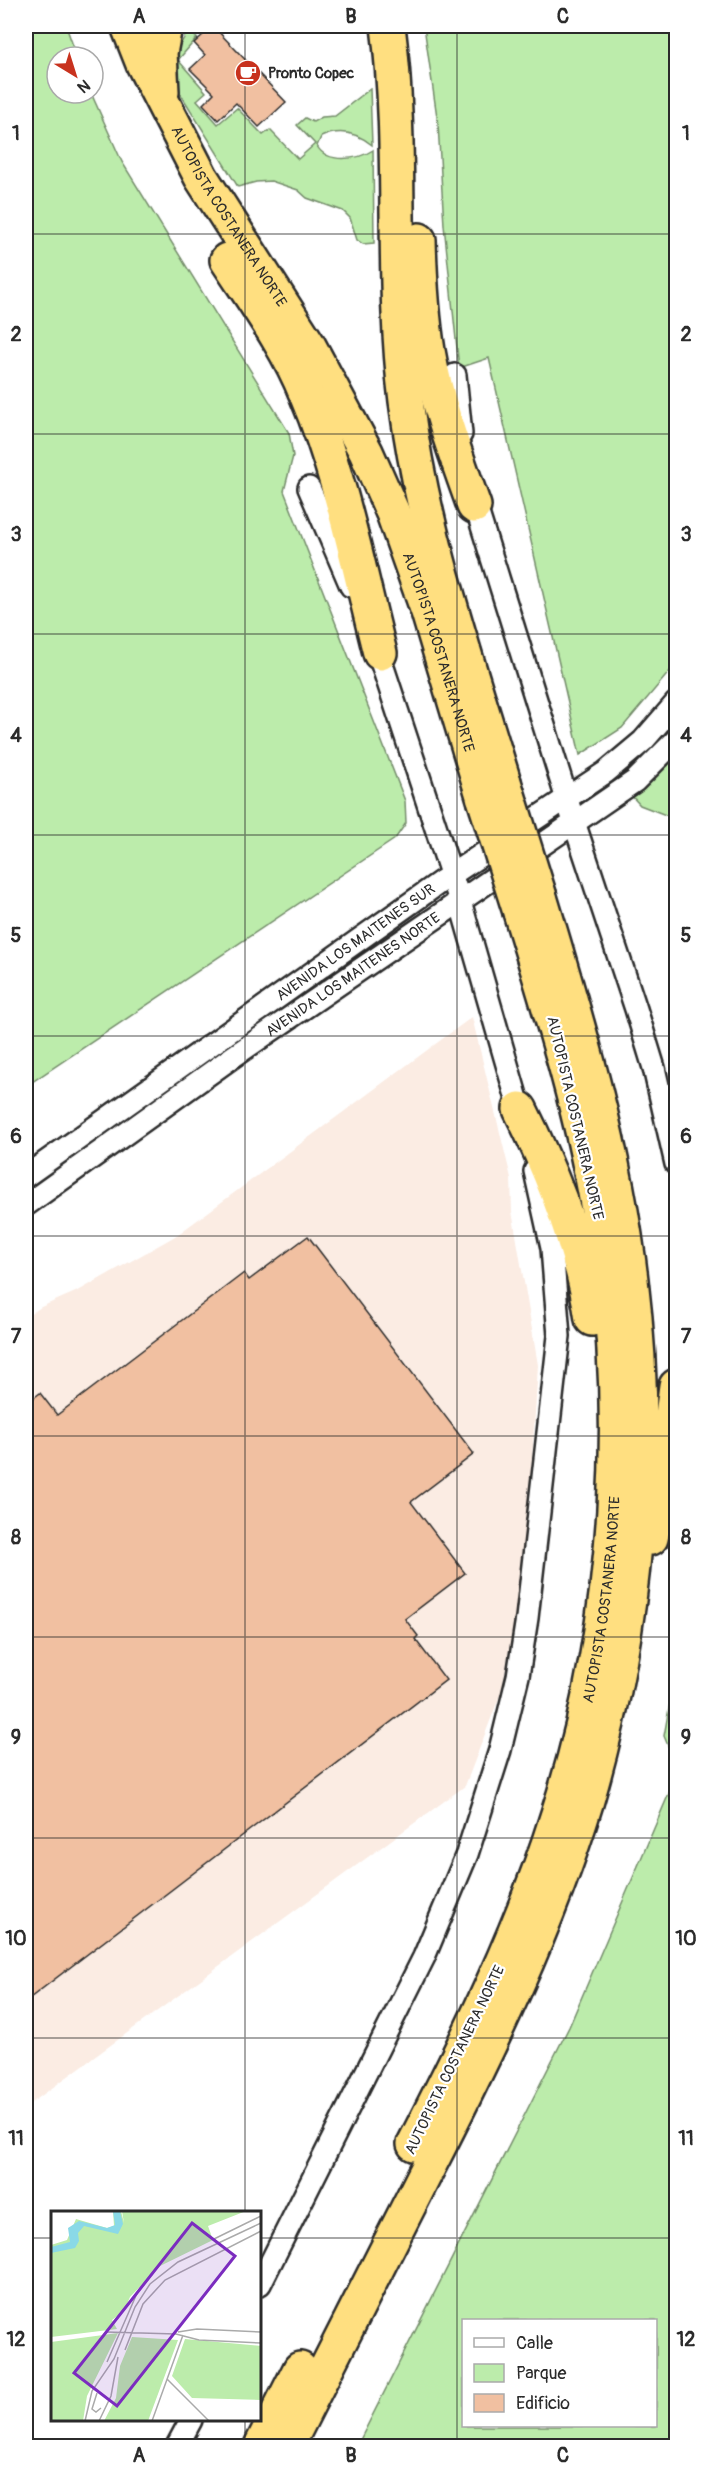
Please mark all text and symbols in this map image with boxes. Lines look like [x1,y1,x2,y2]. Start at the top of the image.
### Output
text: A [133,4,146,29]
text: B [345,4,357,29]
text: C [557,4,569,29]
north arrow [45,45,105,105]
cafe icon: Pronto Copec [233,58,263,88]
place label: Pronto Copec [268,64,355,83]
text: N [73,75,94,97]
text: 1 [12,121,20,146]
text: 1 [682,121,690,146]
street label: AUTOPISTA COSTANERA NORTE [167,123,291,311]
text: 2 [10,322,22,347]
text: 2 [680,322,692,347]
text: 3 [10,522,22,547]
text: 3 [680,522,692,547]
street label: AUTOPISTA COSTANERA NORTE [398,550,479,754]
text: 4 [10,723,22,748]
text: 4 [680,723,692,748]
street label: AVENIDA LOS MAITENES SUR [272,879,439,1005]
street label: AVENIDA LOS MAITENES NORTE [262,908,444,1041]
text: 5 [11,923,22,948]
text: 5 [681,923,692,948]
street label: AUTOPISTA COSTANERA NORTE [542,1014,608,1222]
text: 6 [10,1124,22,1149]
text: 6 [680,1124,692,1149]
text: 7 [11,1324,22,1349]
text: 7 [681,1324,692,1349]
street label: AUTOPISTA COSTANERA NORTE [578,1495,624,1705]
text: 8 [11,1525,21,1550]
text: 8 [681,1525,691,1550]
text: 9 [11,1725,21,1750]
text: 9 [681,1725,691,1750]
text: 10 [5,1926,27,1951]
text: 10 [675,1926,697,1951]
street label: AUTOPISTA COSTANERA NORTE [401,1962,509,2158]
text: 11 [8,2126,24,2151]
text: 11 [678,2126,694,2151]
inset map [51,2211,261,2421]
legend [462,2319,657,2427]
text: 12 [7,2327,26,2352]
text: 12 [677,2327,696,2352]
text: Calle [516,2332,553,2355]
text: Parque [516,2362,566,2385]
text: Edificio [516,2392,570,2415]
text: A [133,2443,146,2468]
text: B [345,2443,357,2468]
text: C [557,2443,569,2468]

